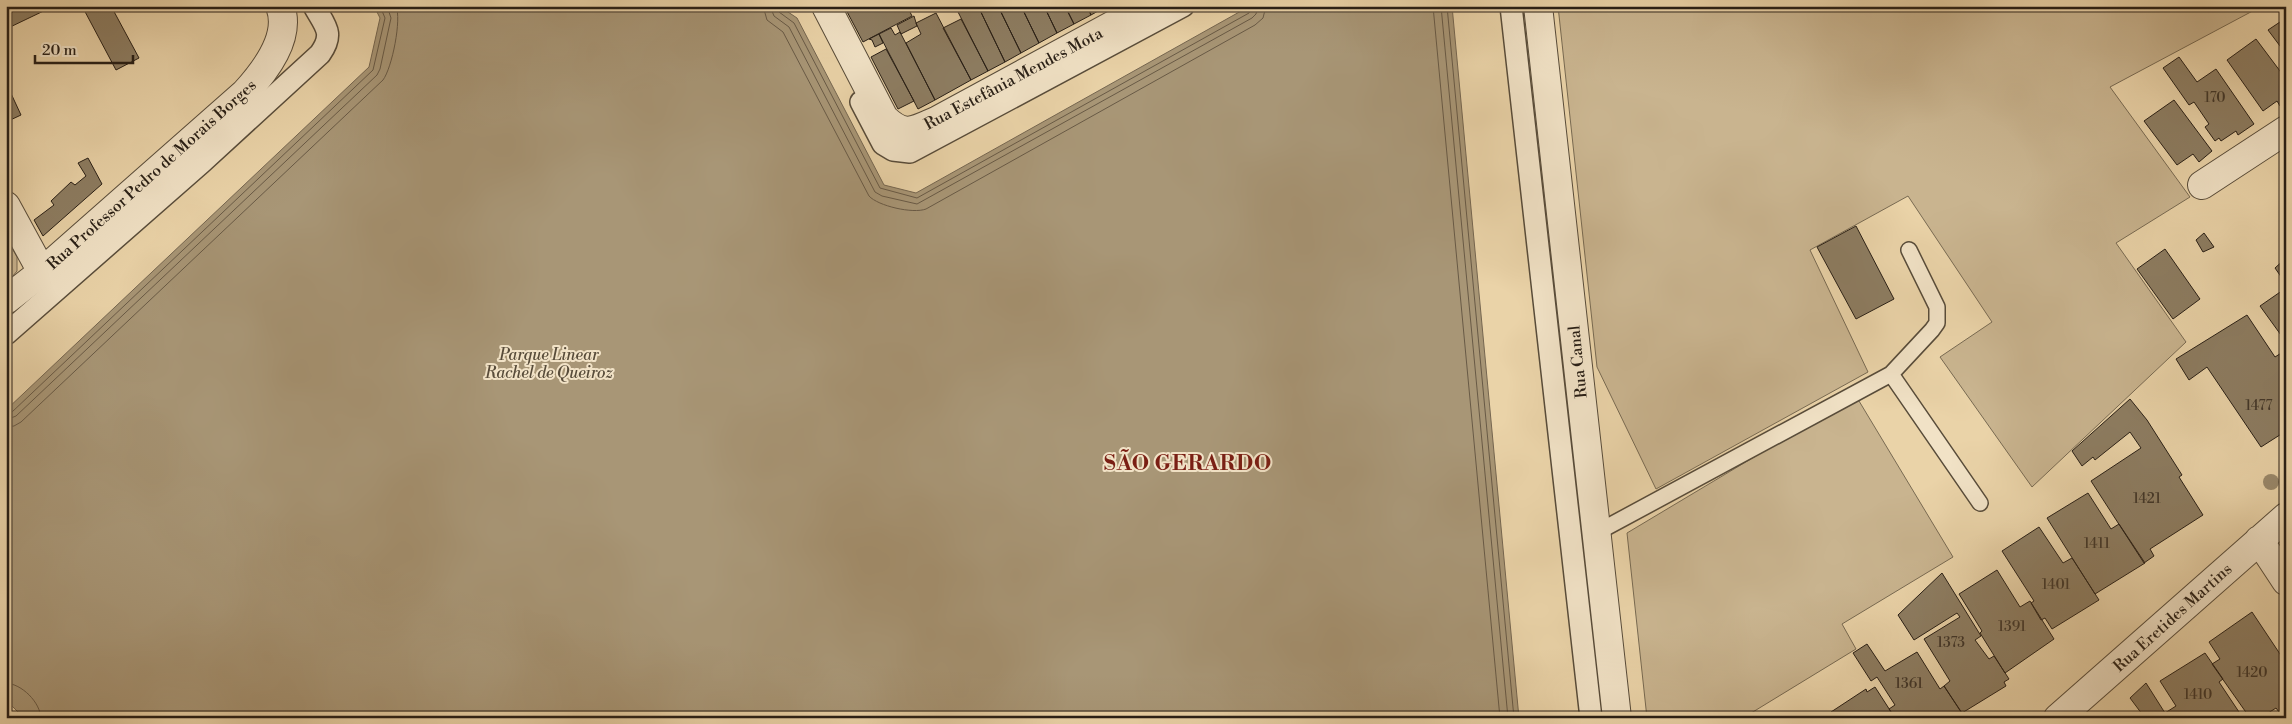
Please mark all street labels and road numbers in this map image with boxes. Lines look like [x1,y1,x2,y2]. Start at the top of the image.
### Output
street label: Rua Estefânia Mendes Mota [921,23,1107,135]
street label: Rua Professor Pedro de Morais Borges [43,75,261,274]
street label: Rua Canal [1564,324,1592,399]
street label: Rua Eretides Martins [2109,559,2236,676]

